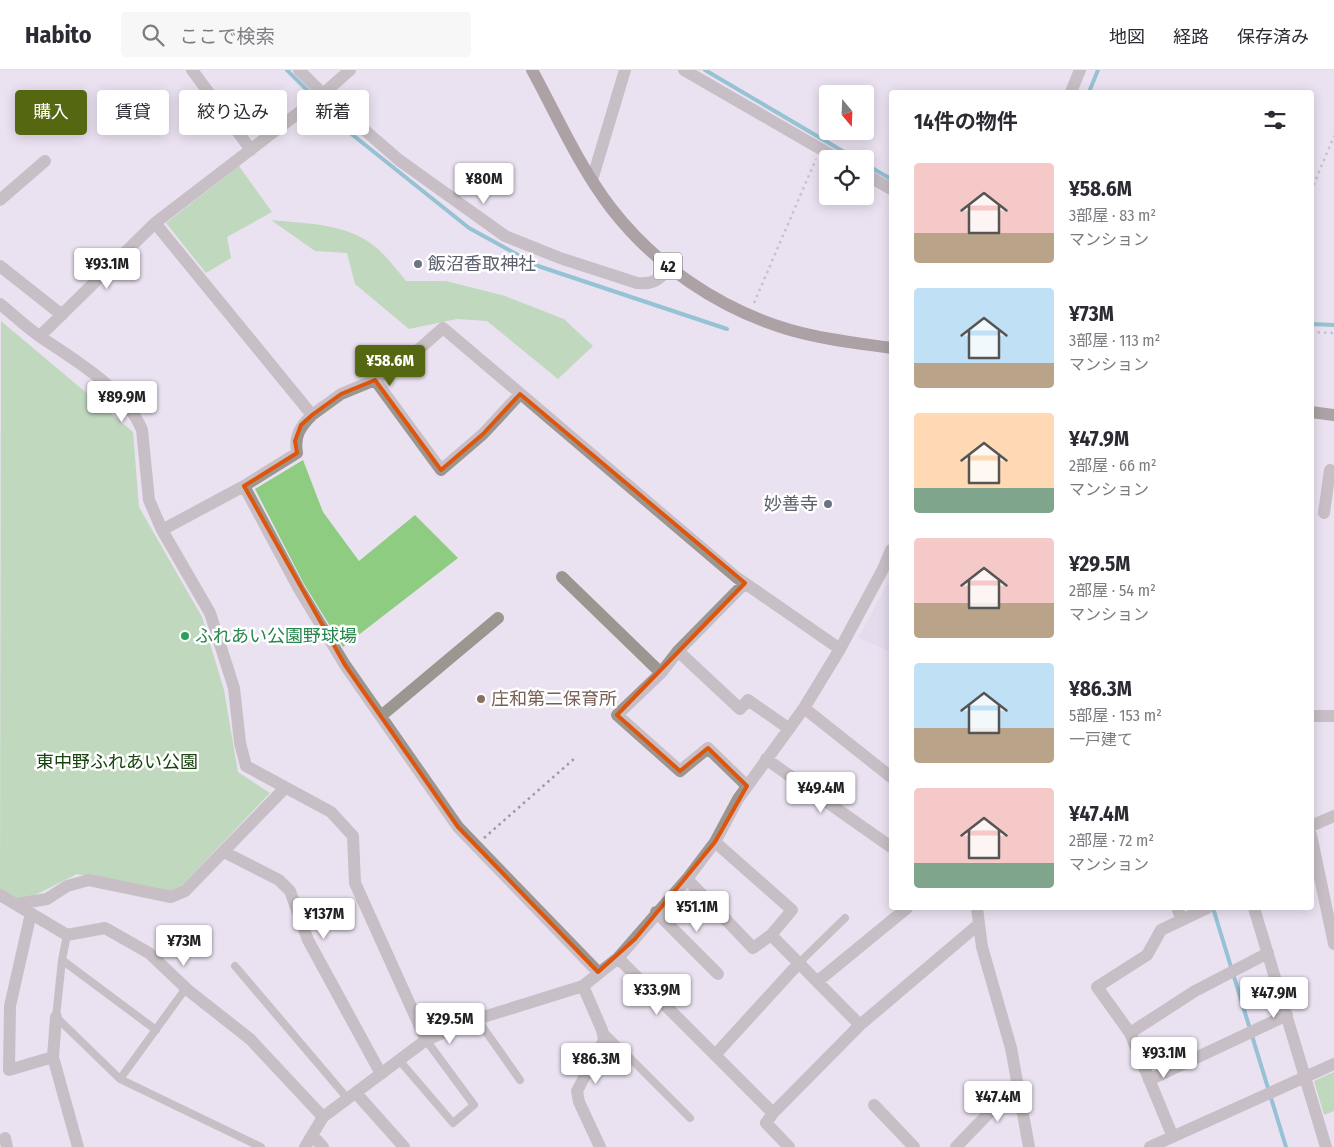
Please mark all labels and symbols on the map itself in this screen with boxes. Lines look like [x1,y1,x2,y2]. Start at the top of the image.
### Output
north arrow [819,85,874,140]
pin: ¥80M [454,162,514,205]
pin: ¥93.1M [66,248,148,290]
road number: 42 [654,252,682,280]
place label: 飯沼香取神社 [428,253,536,275]
marker: 飯沼香取神社 [412,258,424,270]
pin: ¥58.6M [349,344,431,387]
pin: ¥89.9M [81,380,163,423]
place label: 妙善寺 [764,493,818,515]
marker: 妙善寺 [822,498,834,510]
place label: ふれあい公園野球場 [195,625,357,647]
marker: ふれあい公園野球場 [179,630,191,642]
place label: 庄和第二保育所 [491,688,617,710]
marker: 庄和第二保育所 [475,693,487,705]
park label: 東中野ふれあい公園 [36,751,198,773]
pin: ¥49.4M [780,772,862,814]
pin: ¥51.1M [656,890,738,933]
pin: ¥137M [289,898,359,940]
pin: ¥73M [154,924,214,967]
pin: ¥33.9M [616,974,698,1016]
pin: ¥47.9M [1233,976,1315,1019]
pin: ¥29.5M [409,1002,491,1045]
pin: ¥93.1M [1123,1036,1205,1079]
pin: ¥86.3M [555,1042,637,1085]
pin: ¥47.4M [957,1080,1039,1123]

